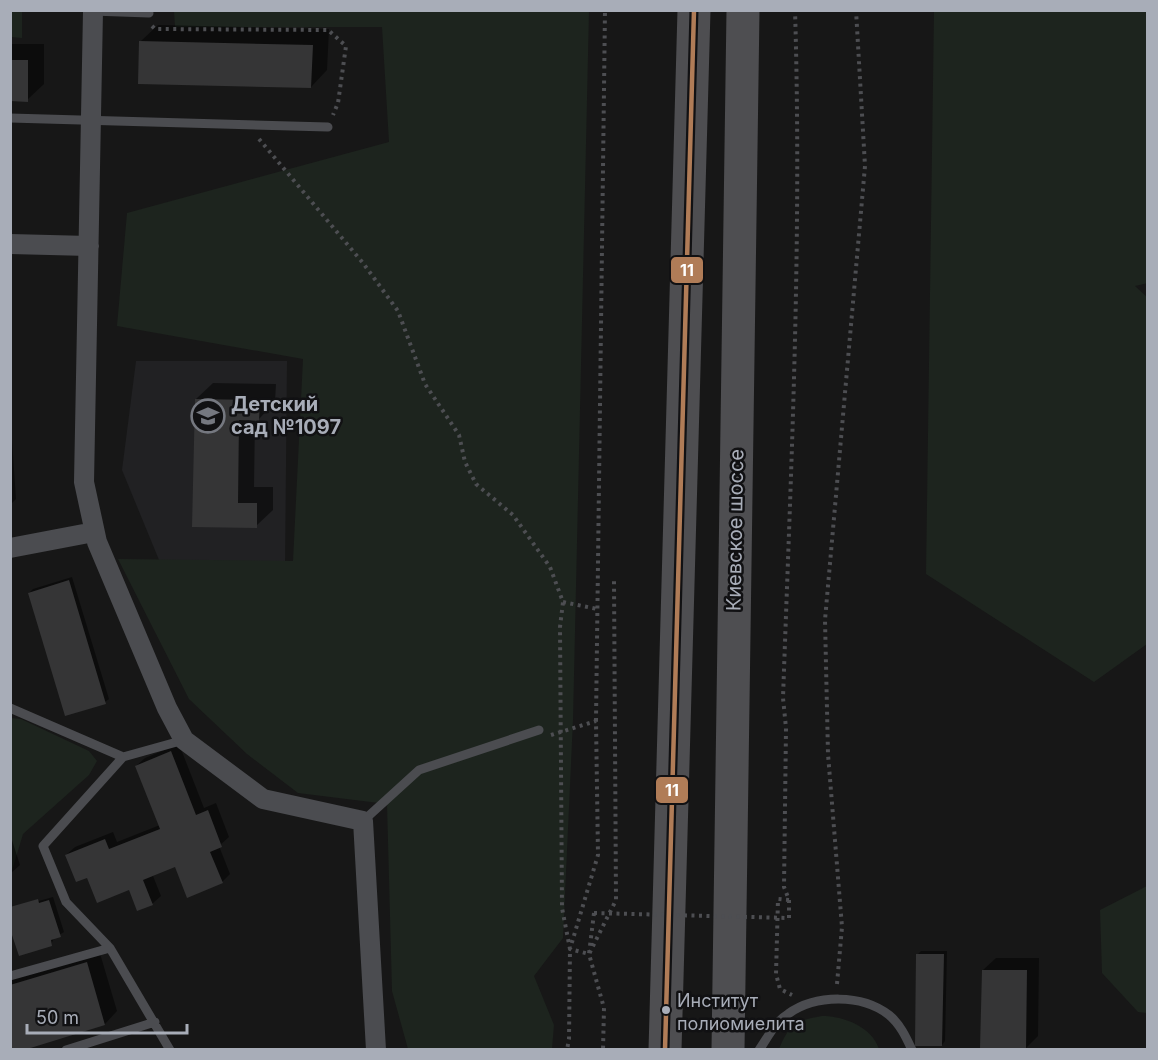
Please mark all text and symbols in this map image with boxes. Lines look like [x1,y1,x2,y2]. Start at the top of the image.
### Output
line badge: 11 [670,256,704,284]
text: 11 [680,260,694,280]
place label: Детский сад №1097 [231,392,341,439]
school or university icon: Детский сад №1097 [190,398,226,434]
street label: Киевское шоссе [722,449,748,611]
line badge: 11 [655,776,689,804]
text: 11 [665,780,679,800]
place label: Институт полиомиелита [677,990,805,1034]
scale bar [27,997,188,1035]
marker: Институт полиомиелита [660,1004,672,1016]
text: 50 m [36,1007,79,1028]

